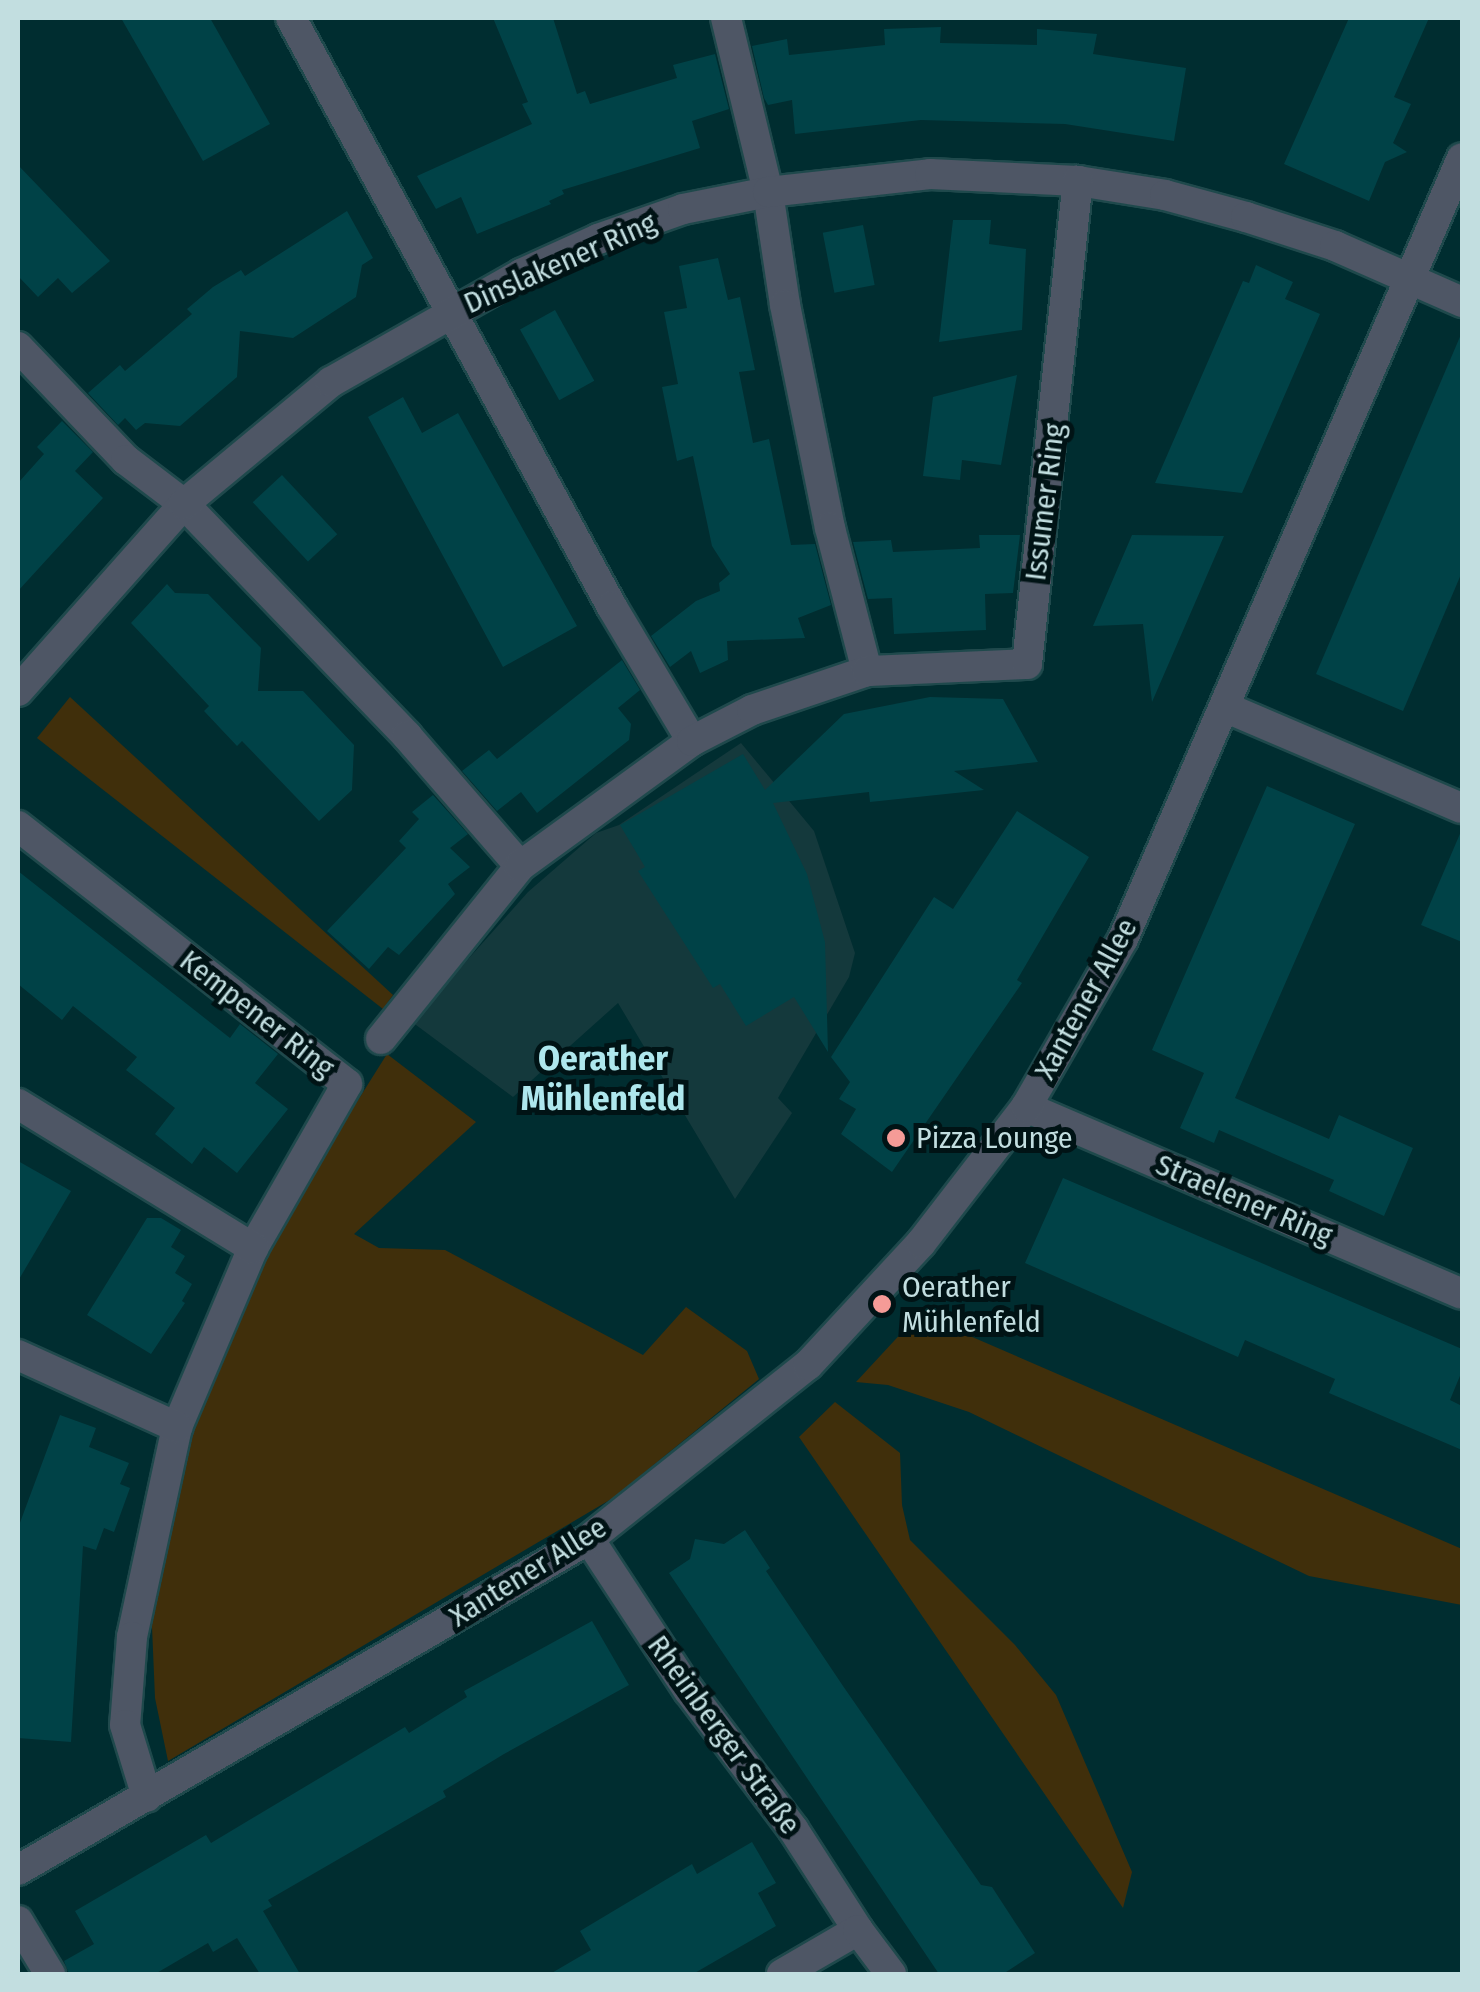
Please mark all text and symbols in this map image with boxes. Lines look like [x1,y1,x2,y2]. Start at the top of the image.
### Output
street label: Dinslakener Ring [458,205,662,321]
street label: Issumer Ring [1018,421,1072,583]
street label: Xantener Allee [1027,912,1145,1086]
street label: Kempener Ring [173,943,341,1085]
district label: Oerather Mühlenfeld [521,1037,685,1119]
place label: Pizza Lounge [916,1120,1073,1156]
marker: Pizza Lounge [885,1127,907,1149]
street label: Straelener Ring [1150,1147,1338,1253]
place label: Oerather Mühlenfeld [902,1269,1041,1340]
marker: Oerather Mühlenfeld [871,1293,893,1315]
street label: Xantener Allee [443,1509,613,1635]
street label: Rheinberger Straße [640,1629,808,1841]

